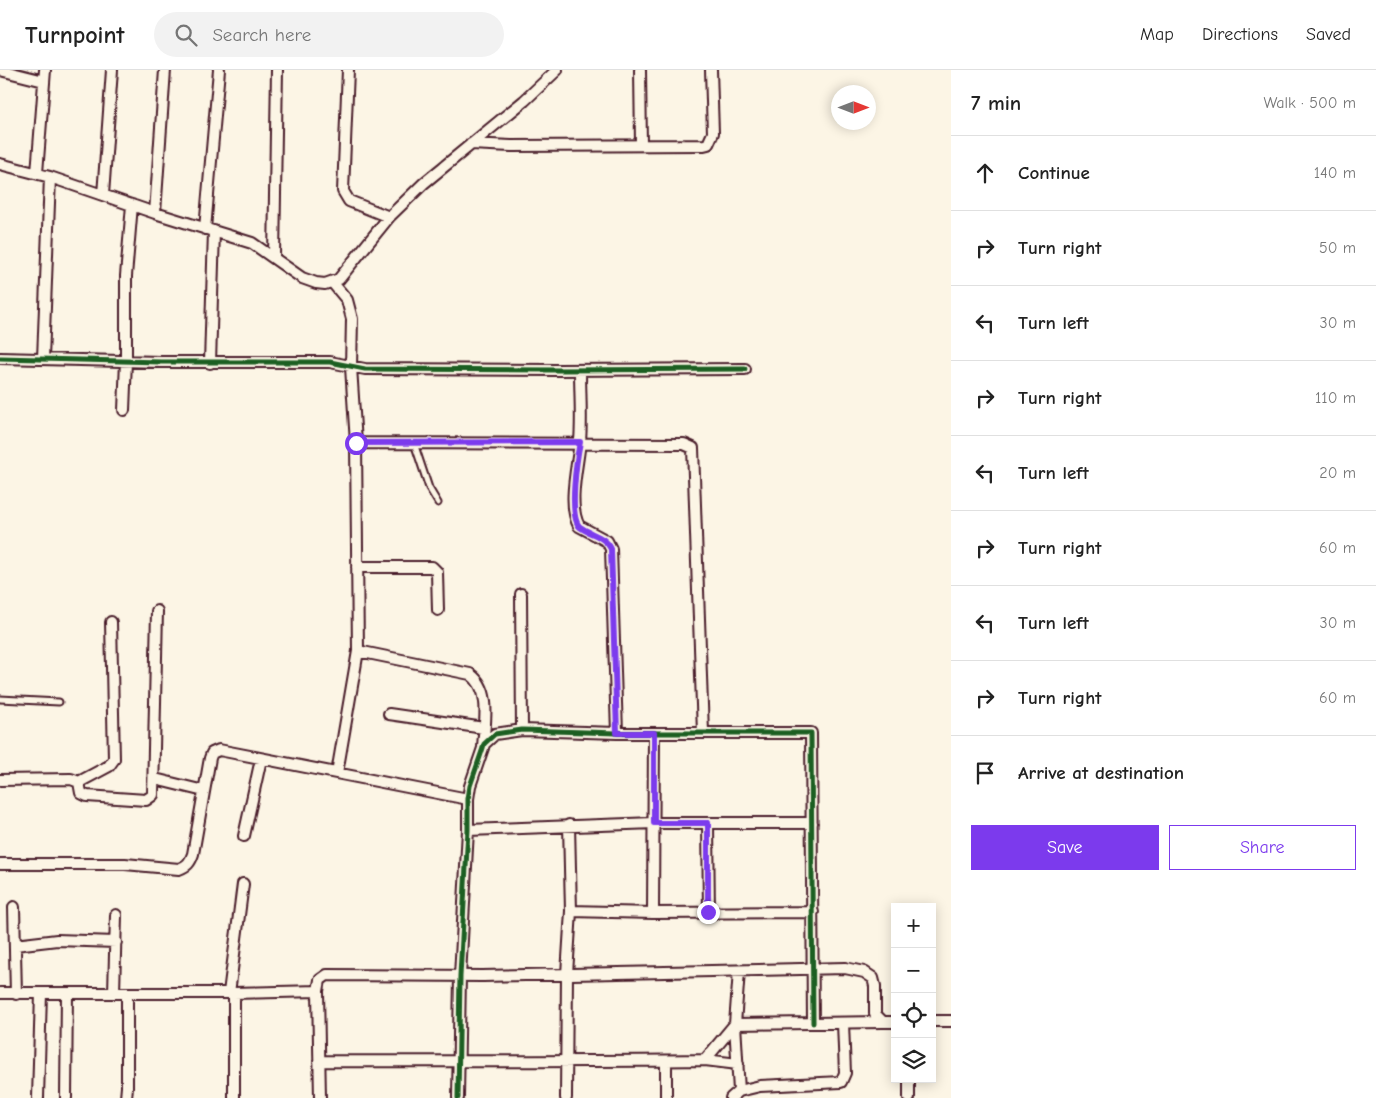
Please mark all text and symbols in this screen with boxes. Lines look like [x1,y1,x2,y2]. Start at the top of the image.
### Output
search box [154,12,504,57]
text: Turnpoint [25,21,124,49]
icon: search [172,21,200,49]
text: Search here [212,24,311,46]
text: Map [1140,24,1174,45]
text: Directions [1202,24,1278,45]
text: Saved [1306,24,1351,45]
north arrow [831,85,876,130]
text: 7 min [971,91,1021,115]
text: Walk · 500 m [1263,94,1356,112]
icon: ahead [971,159,999,187]
text: Continue [1018,162,1090,184]
text: 140 m [1314,164,1356,182]
icon: right [971,234,999,262]
text: Turn right [1018,237,1102,259]
text: 50 m [1319,239,1356,257]
icon: left [971,309,999,337]
text: Turn left [1018,312,1089,334]
text: 30 m [1320,314,1356,332]
icon: right [971,384,999,412]
text: Turn right [1018,387,1102,409]
text: 110 m [1315,389,1356,407]
route start [345,432,368,455]
icon: left [971,459,999,487]
text: Turn left [1018,462,1089,484]
text: 20 m [1319,464,1356,482]
icon: right [971,534,999,562]
text: Turn right [1018,537,1102,559]
text: 60 m [1319,539,1356,557]
icon: left [971,609,999,637]
text: Turn left [1018,612,1089,634]
text: 30 m [1320,614,1356,632]
icon: right [971,684,999,712]
text: Turn right [1018,687,1102,709]
text: 60 m [1319,689,1356,707]
icon: arrive [971,759,999,787]
text: Arrive at destination [1018,762,1184,784]
button: Save [971,825,1159,870]
button: Share [1169,825,1356,870]
route end [697,901,720,924]
map controls [891,903,936,1083]
button: + [891,903,936,948]
button: − [891,948,936,993]
button: locate [891,993,936,1038]
button: layers [891,1038,936,1083]

